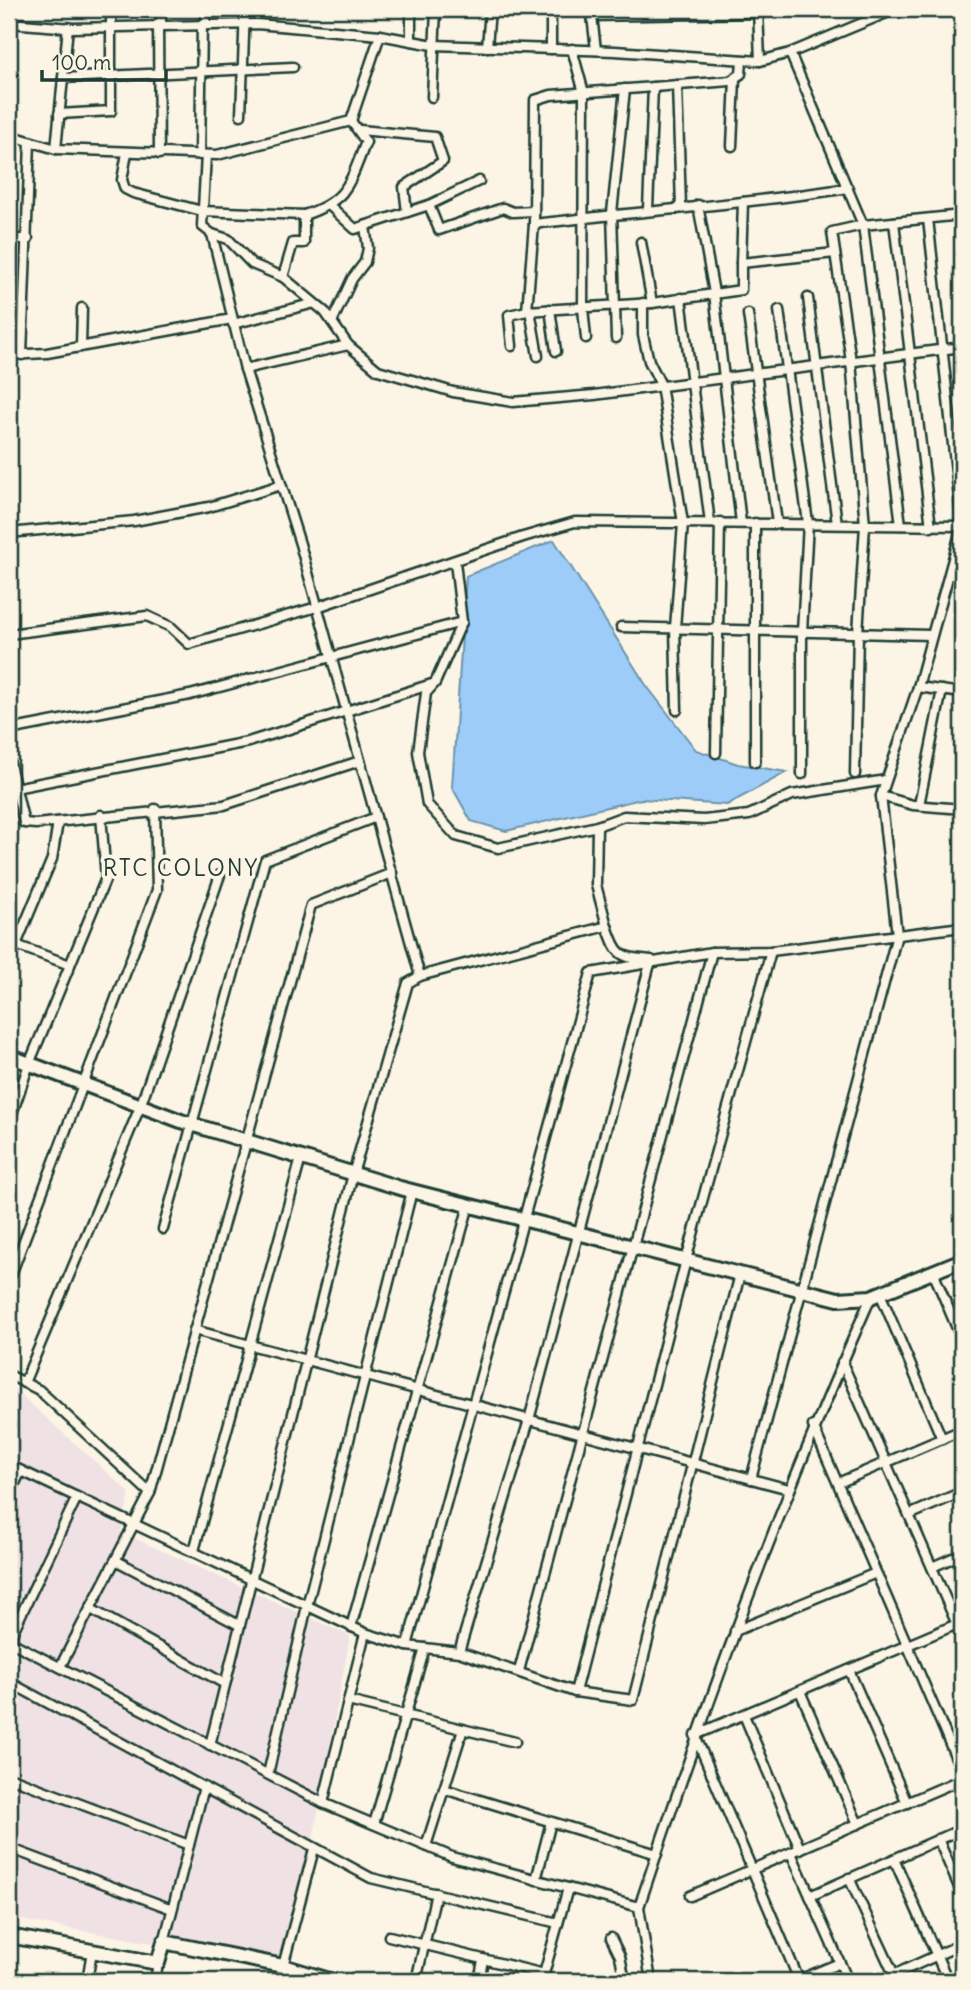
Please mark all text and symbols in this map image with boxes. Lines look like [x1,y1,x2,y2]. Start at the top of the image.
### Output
scale bar [42,38,166,82]
text: 100 m [52,49,111,76]
district label: RTC COLONY [103,853,259,882]

